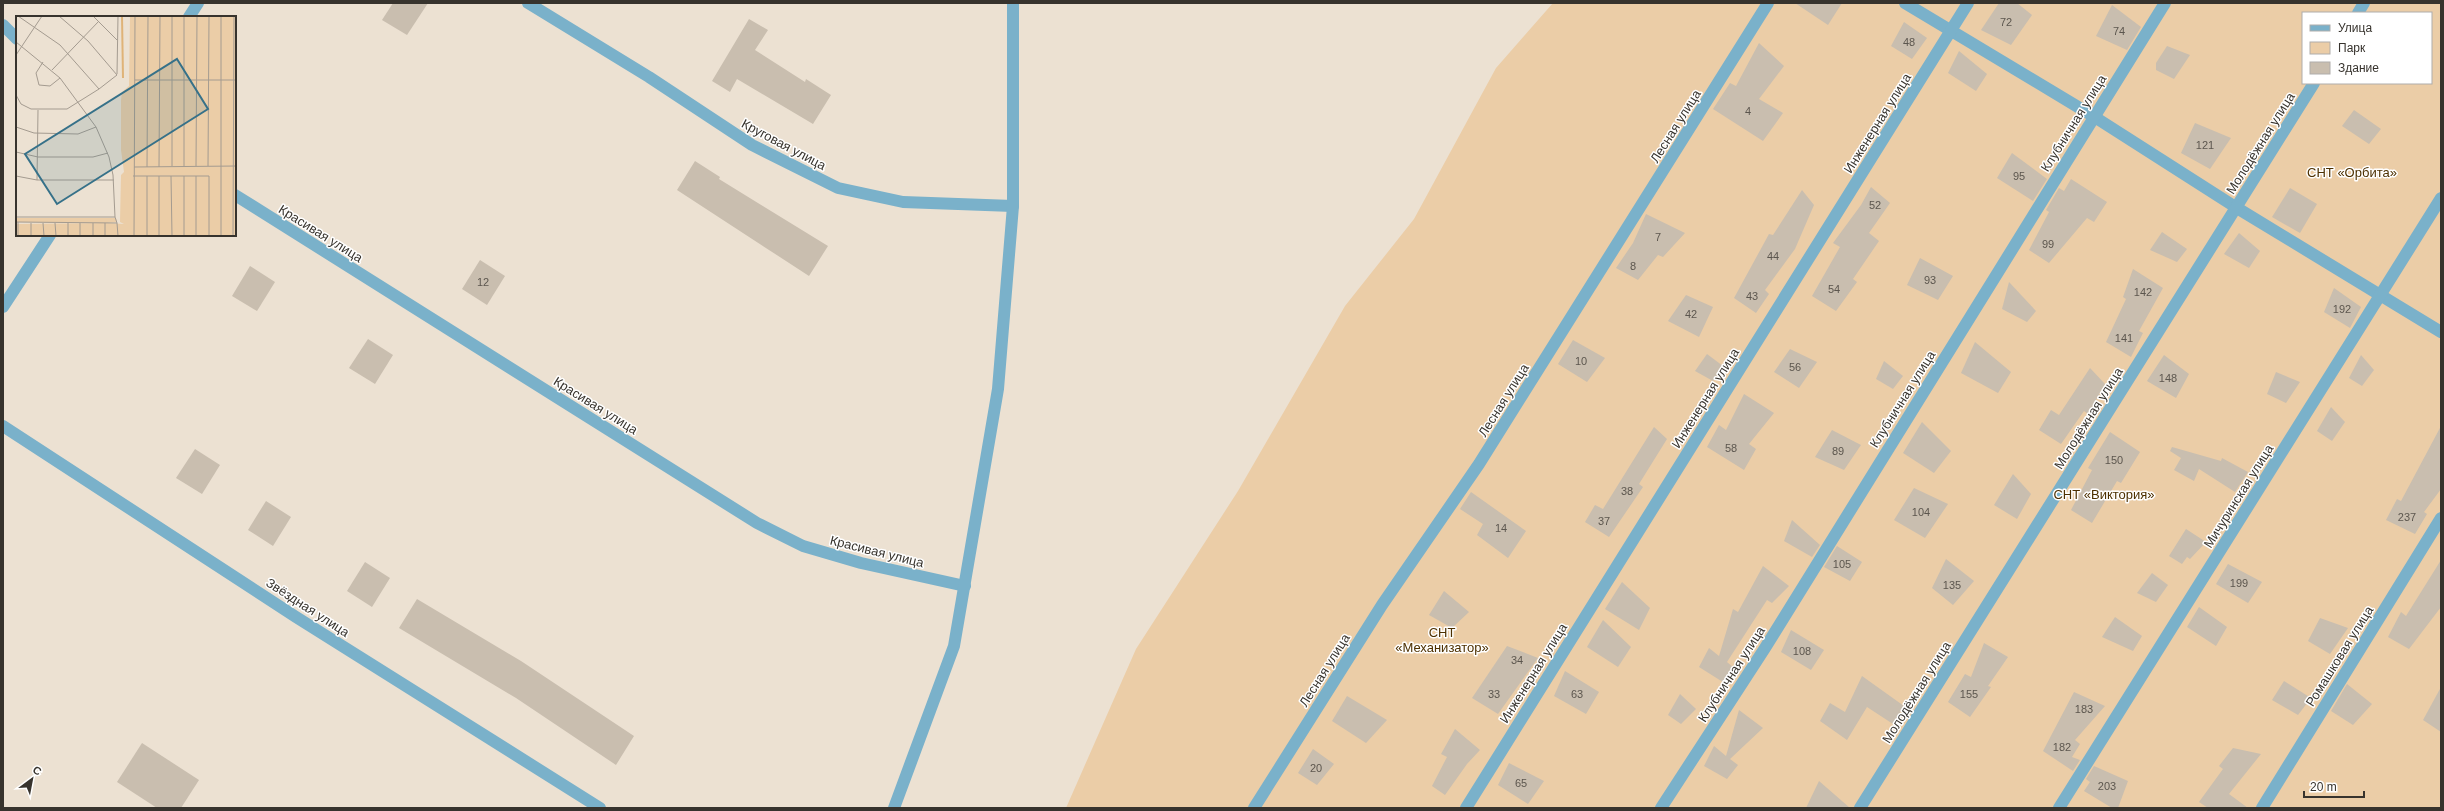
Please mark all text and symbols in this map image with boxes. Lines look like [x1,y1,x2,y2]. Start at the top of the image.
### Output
legend [2302,12,2432,84]
inset map [16,16,236,236]
house number: 72 [2000,16,2012,28]
text: Улица [2338,21,2372,35]
house number: 74 [2113,25,2125,37]
house number: 48 [1903,36,1915,48]
text: Парк [2338,41,2366,55]
text: Здание [2338,61,2379,75]
street label: Инженерная улица [1841,70,1915,176]
street label: Клубничная улица [2038,71,2110,174]
street label: Лесная улица [1647,86,1704,165]
street label: Молодёжная улица [2223,89,2298,197]
house number: 4 [1745,105,1751,117]
street label: Круговая улица [739,116,829,173]
house number: 121 [2196,139,2214,151]
park label: СНТ «Орбита» [2307,165,2397,180]
house number: 95 [2013,170,2025,182]
house number: 52 [1869,199,1881,211]
street label: Красивая улица [276,202,366,266]
house number: 7 [1655,231,1661,243]
house number: 99 [2042,238,2054,250]
house number: 44 [1767,250,1779,262]
house number: 8 [1630,260,1636,272]
house number: 93 [1924,274,1936,286]
house number: 12 [477,276,489,288]
house number: 54 [1828,283,1840,295]
house number: 142 [2134,286,2152,298]
house number: 43 [1746,290,1758,302]
house number: 192 [2333,303,2351,315]
house number: 42 [1685,308,1697,320]
house number: 141 [2115,332,2133,344]
street label: Инженерная улица [1669,345,1743,451]
street label: Клубничная улица [1867,347,1939,450]
house number: 10 [1575,355,1587,367]
street label: Лесная улица [1475,360,1532,439]
house number: 56 [1789,361,1801,373]
street label: Молодёжная улица [2051,364,2126,472]
house number: 148 [2159,372,2177,384]
street label: Красивая улица [551,374,641,438]
street label: Мичуринская улица [2201,441,2277,551]
house number: 58 [1725,442,1737,454]
house number: 89 [1832,445,1844,457]
house number: 150 [2105,454,2123,466]
house number: 38 [1621,485,1633,497]
park label: СНТ «Виктория» [2053,487,2155,502]
house number: 104 [1912,506,1930,518]
house number: 237 [2398,511,2416,523]
house number: 37 [1598,515,1610,527]
house number: 14 [1495,522,1507,534]
street label: Красивая улица [828,533,926,571]
house number: 105 [1833,558,1851,570]
street label: Звёздная улица [263,575,353,640]
house number: 199 [2230,577,2248,589]
house number: 135 [1943,579,1961,591]
street label: Ромашковая улица [2302,603,2377,709]
street label: Инженерная улица [1497,620,1571,726]
street label: Клубничная улица [1695,623,1768,725]
park label: СНТ «Механизатор» [1395,625,1489,655]
street label: Лесная улица [1296,630,1353,709]
street label: Молодёжная улица [1879,638,1954,746]
house number: 108 [1793,645,1811,657]
house number: 34 [1511,654,1523,666]
house number: 33 [1488,688,1500,700]
house number: 63 [1571,688,1583,700]
house number: 155 [1960,688,1978,700]
house number: 183 [2075,703,2093,715]
house number: 182 [2053,741,2071,753]
north arrow [12,759,52,799]
house number: 20 [1310,762,1322,774]
text: С [31,763,44,778]
scale bar [2304,773,2364,799]
house number: 65 [1515,777,1527,789]
house number: 203 [2098,780,2116,792]
text: 20 m [2310,780,2337,794]

